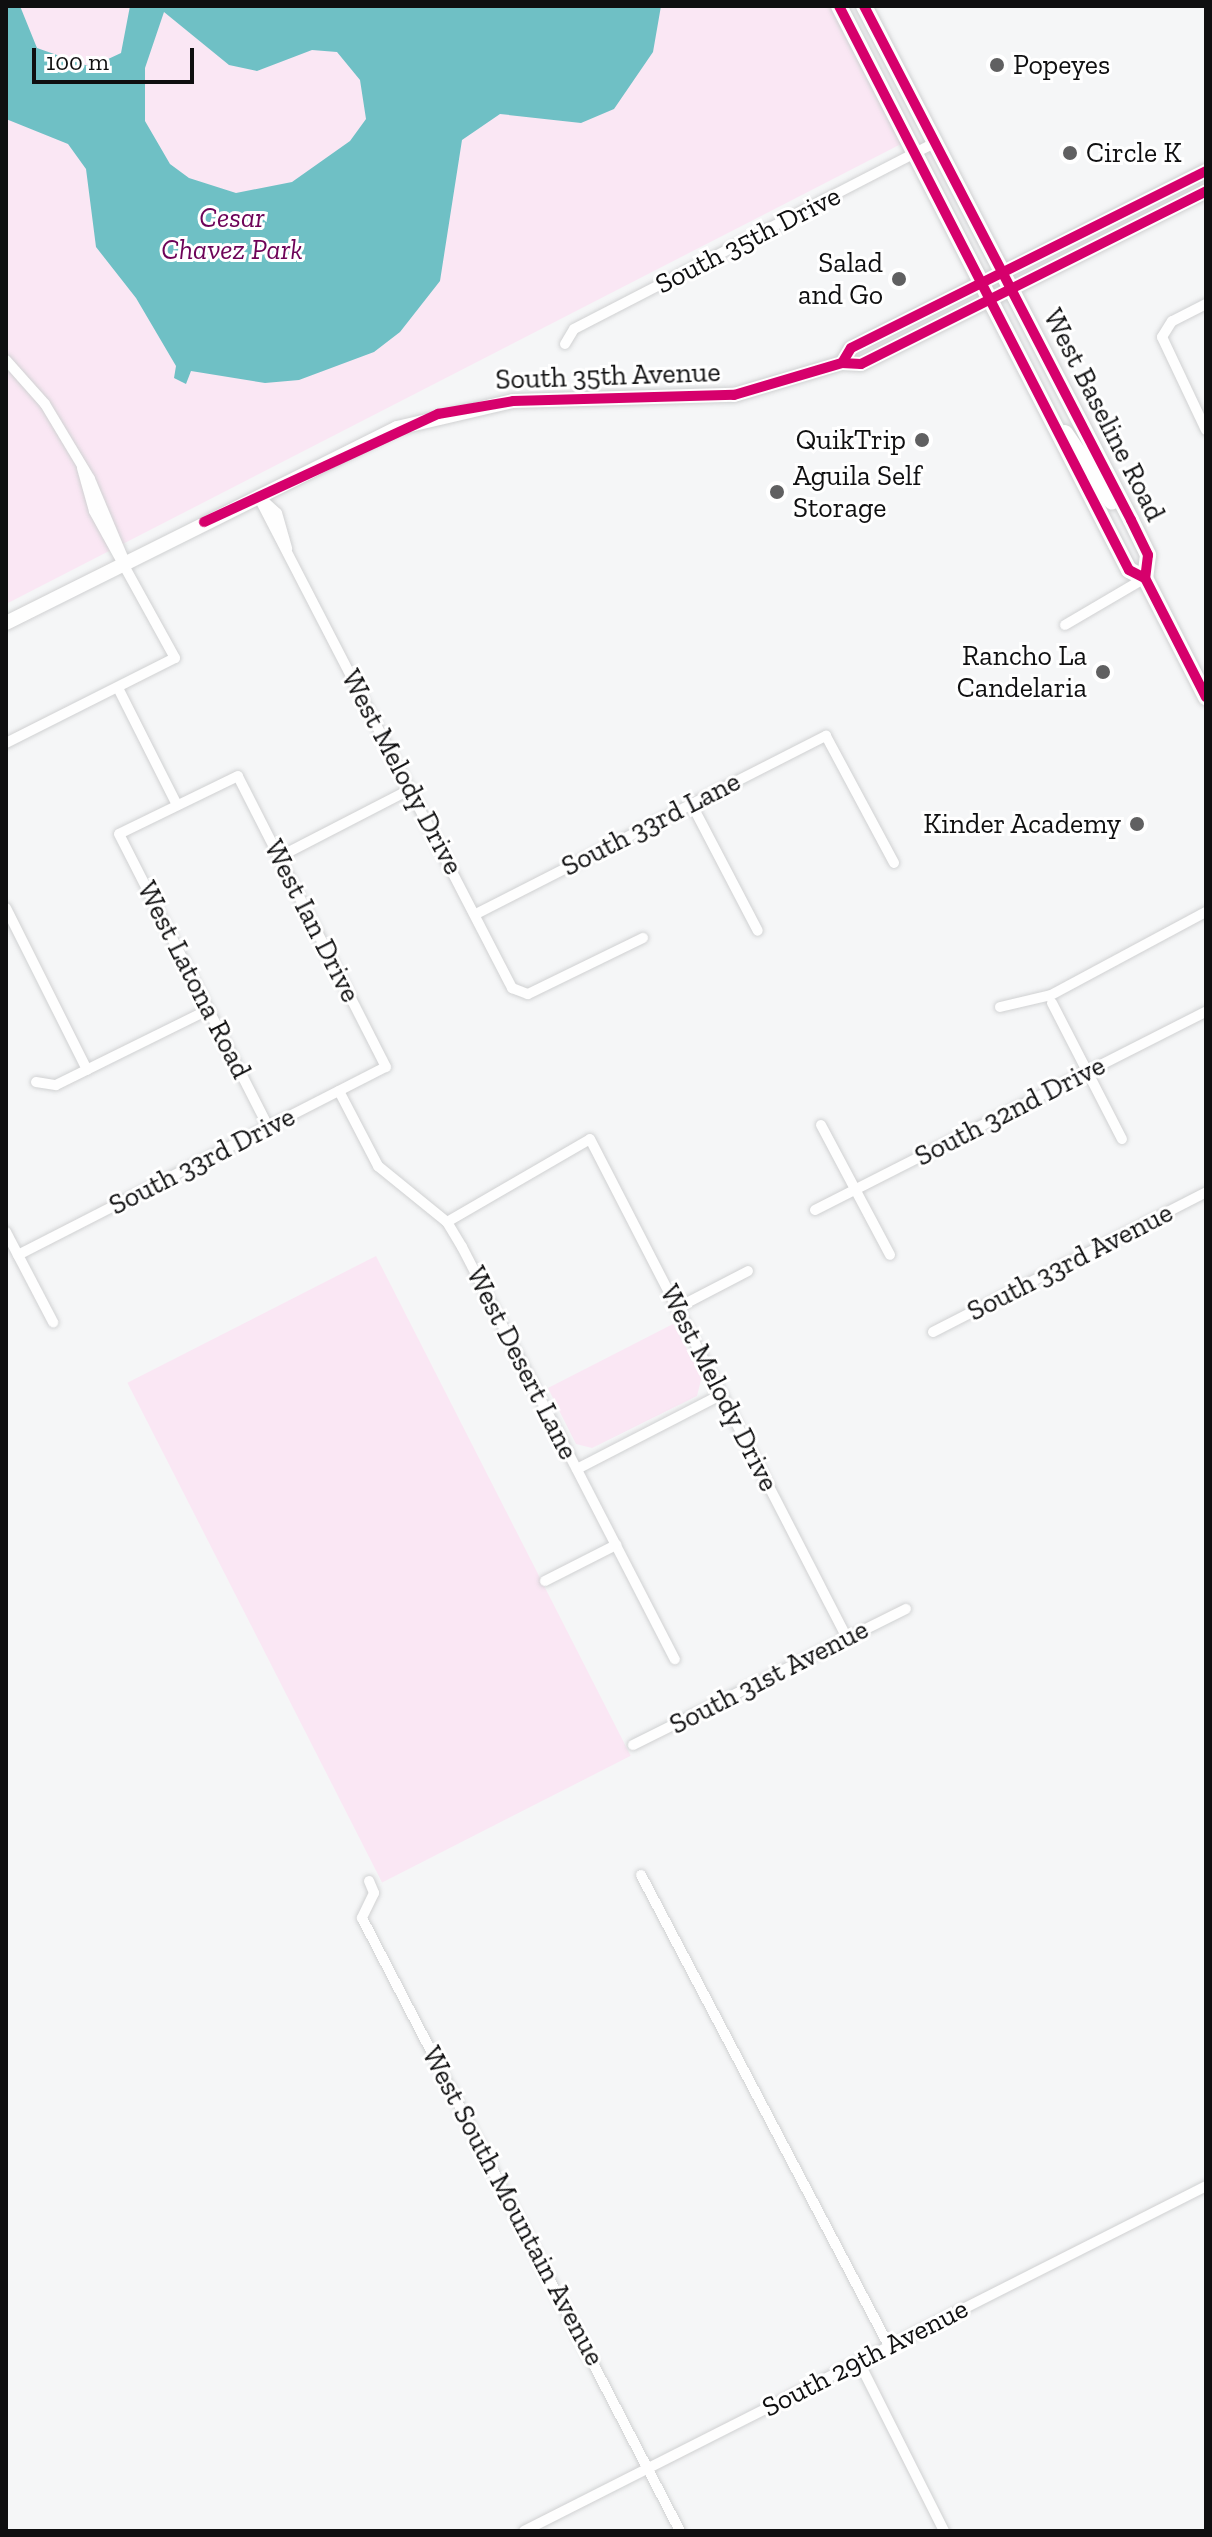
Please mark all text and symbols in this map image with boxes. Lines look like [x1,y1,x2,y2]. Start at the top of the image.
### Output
scale bar [36,32,198,82]
text: 100 m [46,47,109,76]
place label: Popeyes [1013,48,1110,82]
marker: Popeyes [988,56,1006,74]
place label: Circle K [1086,136,1182,170]
marker: Circle K [1061,144,1079,162]
street label: South 35th Drive [650,179,846,301]
park label: Cesar Chavez Park [161,201,303,267]
place label: Salad and Go [798,246,883,312]
marker: Salad and Go [890,270,908,288]
street label: West Baseline Road [1036,303,1172,527]
street label: South 35th Avenue [494,355,722,397]
place label: QuikTrip [796,423,906,457]
marker: QuikTrip [913,431,931,449]
place label: Aguila Self Storage [793,459,921,525]
marker: Aguila Self Storage [768,483,786,501]
place label: Rancho La Candelaria [957,639,1087,705]
marker: Rancho La Candelaria [1094,663,1112,681]
street label: West Melody Drive [334,664,470,880]
street label: South 33rd Lane [556,764,746,884]
place label: Kinder Academy [922,807,1121,841]
marker: Kinder Academy [1128,815,1146,833]
street label: West Ian Drive [257,834,367,1008]
street label: West Latona Road [130,876,258,1084]
street label: South 32nd Drive [909,1049,1111,1173]
street label: South 33rd Drive [103,1100,301,1222]
street label: South 33rd Avenue [961,1196,1179,1328]
street label: West Desert Lane [459,1261,585,1465]
street label: West Melody Drive [652,1279,786,1497]
street label: South 31st Avenue [664,1612,874,1742]
street label: West South Mountain Avenue [414,2040,612,2372]
street label: South 29th Avenue [756,2291,974,2425]

